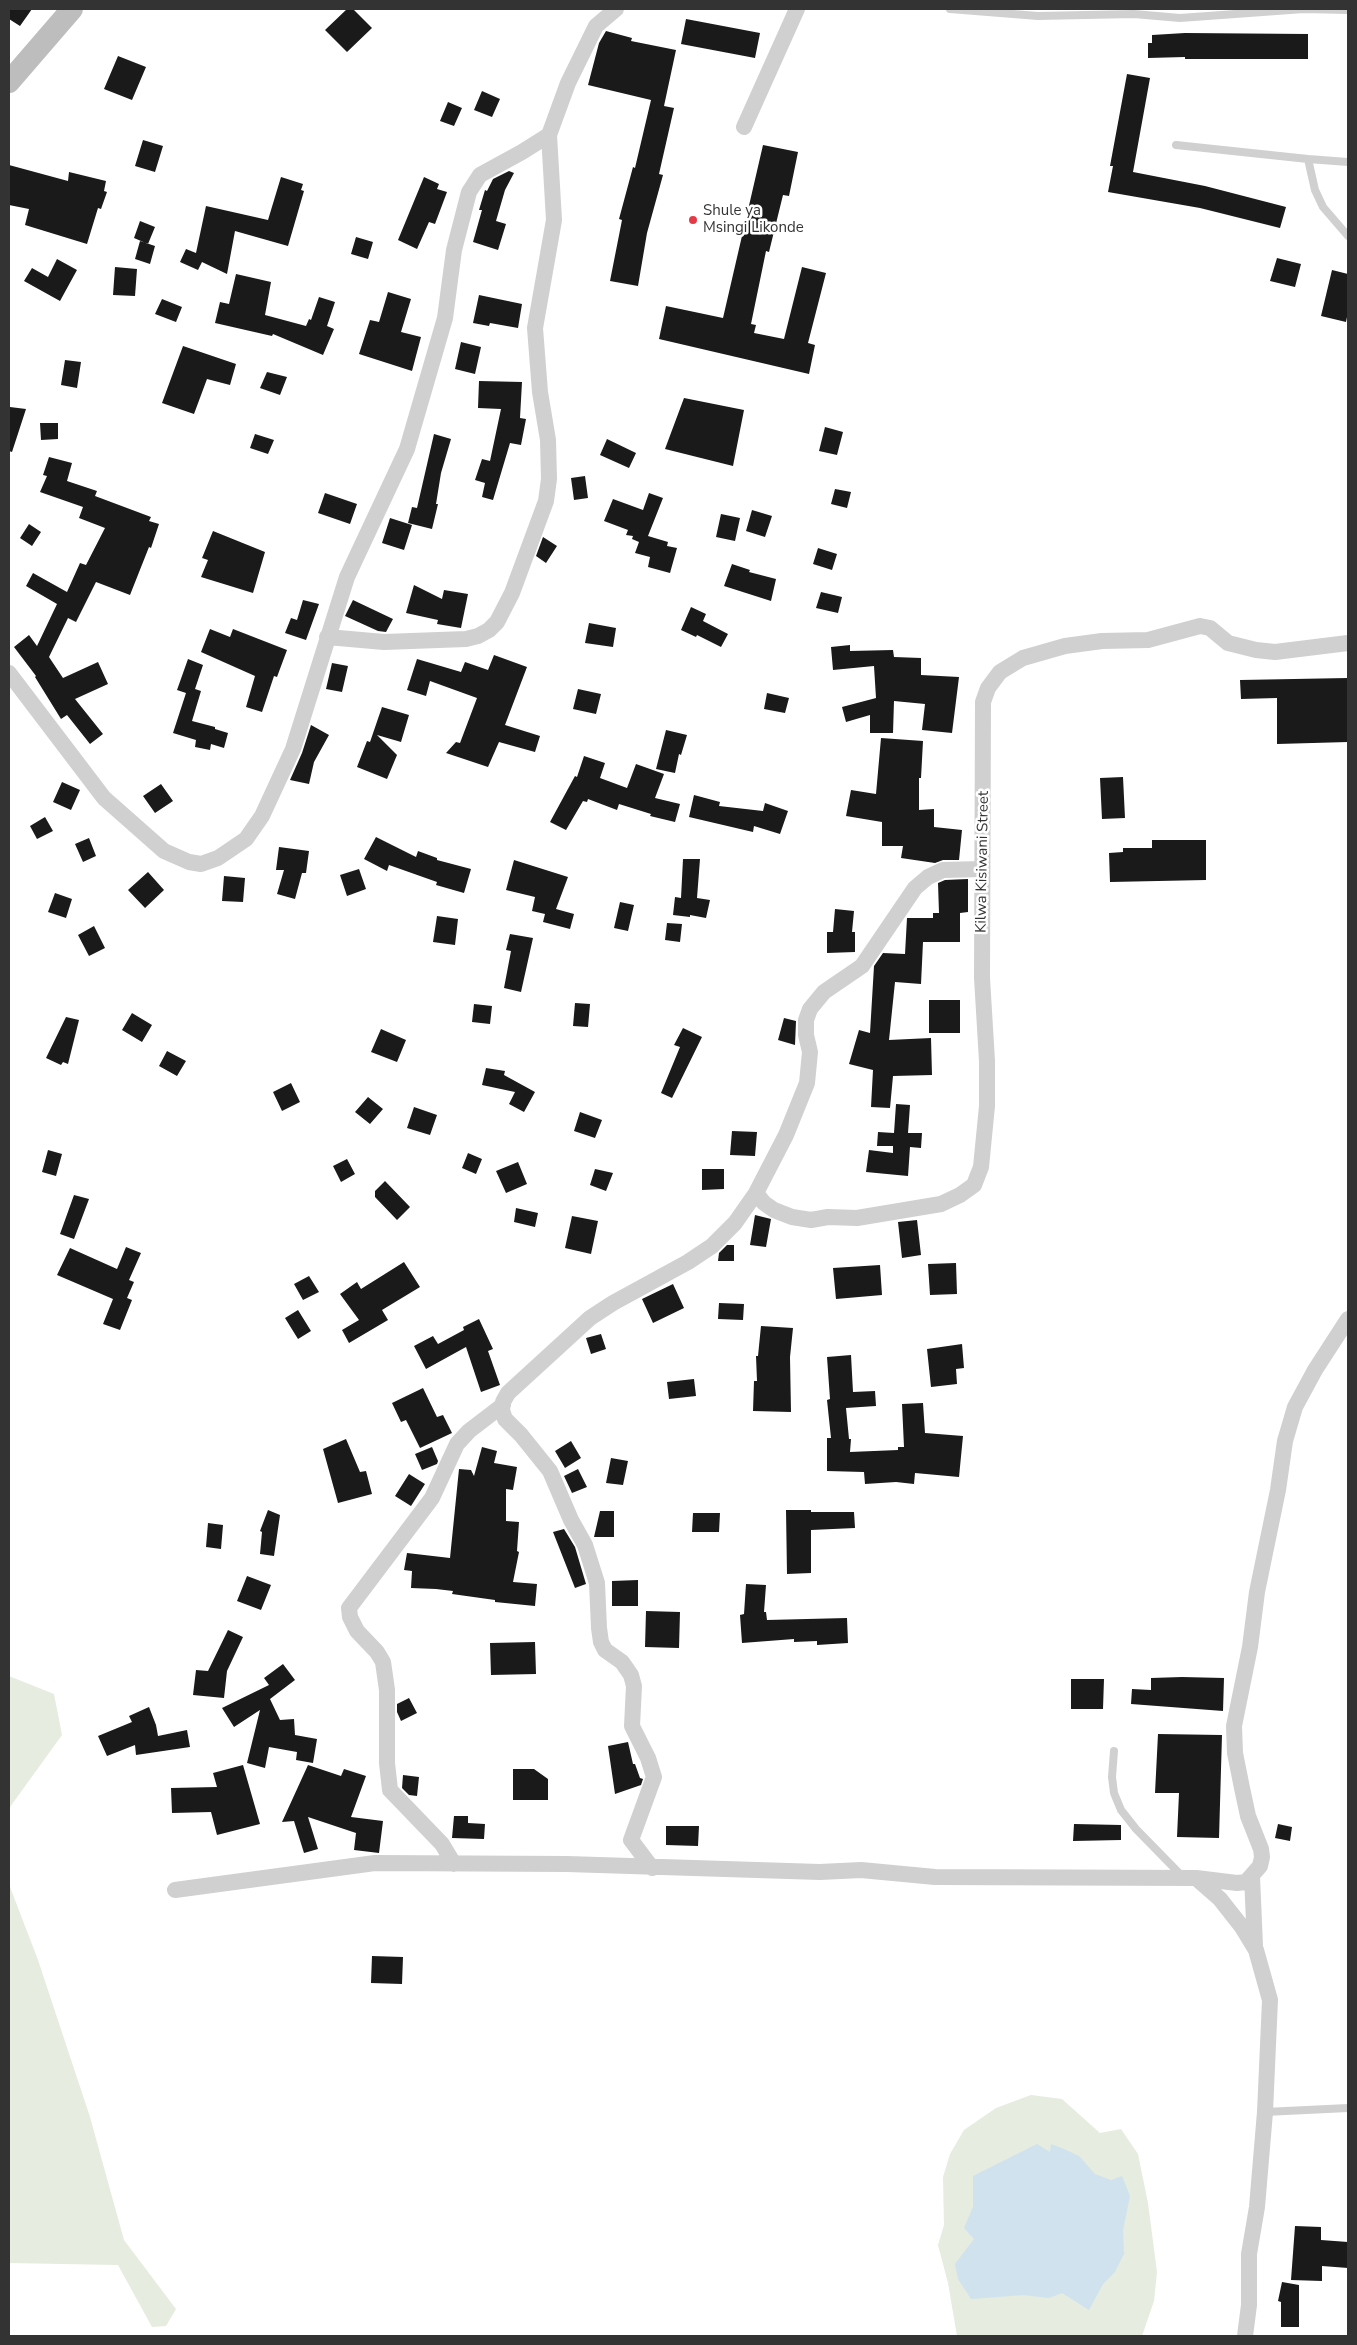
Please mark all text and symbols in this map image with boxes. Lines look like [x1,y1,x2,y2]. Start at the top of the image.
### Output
place label: Shule ya Msingi Likonde [703,202,804,237]
marker: Shule ya Msingi Likonde [687,214,699,226]
street label: Kilwa Kisiwani Street [973,791,993,933]

